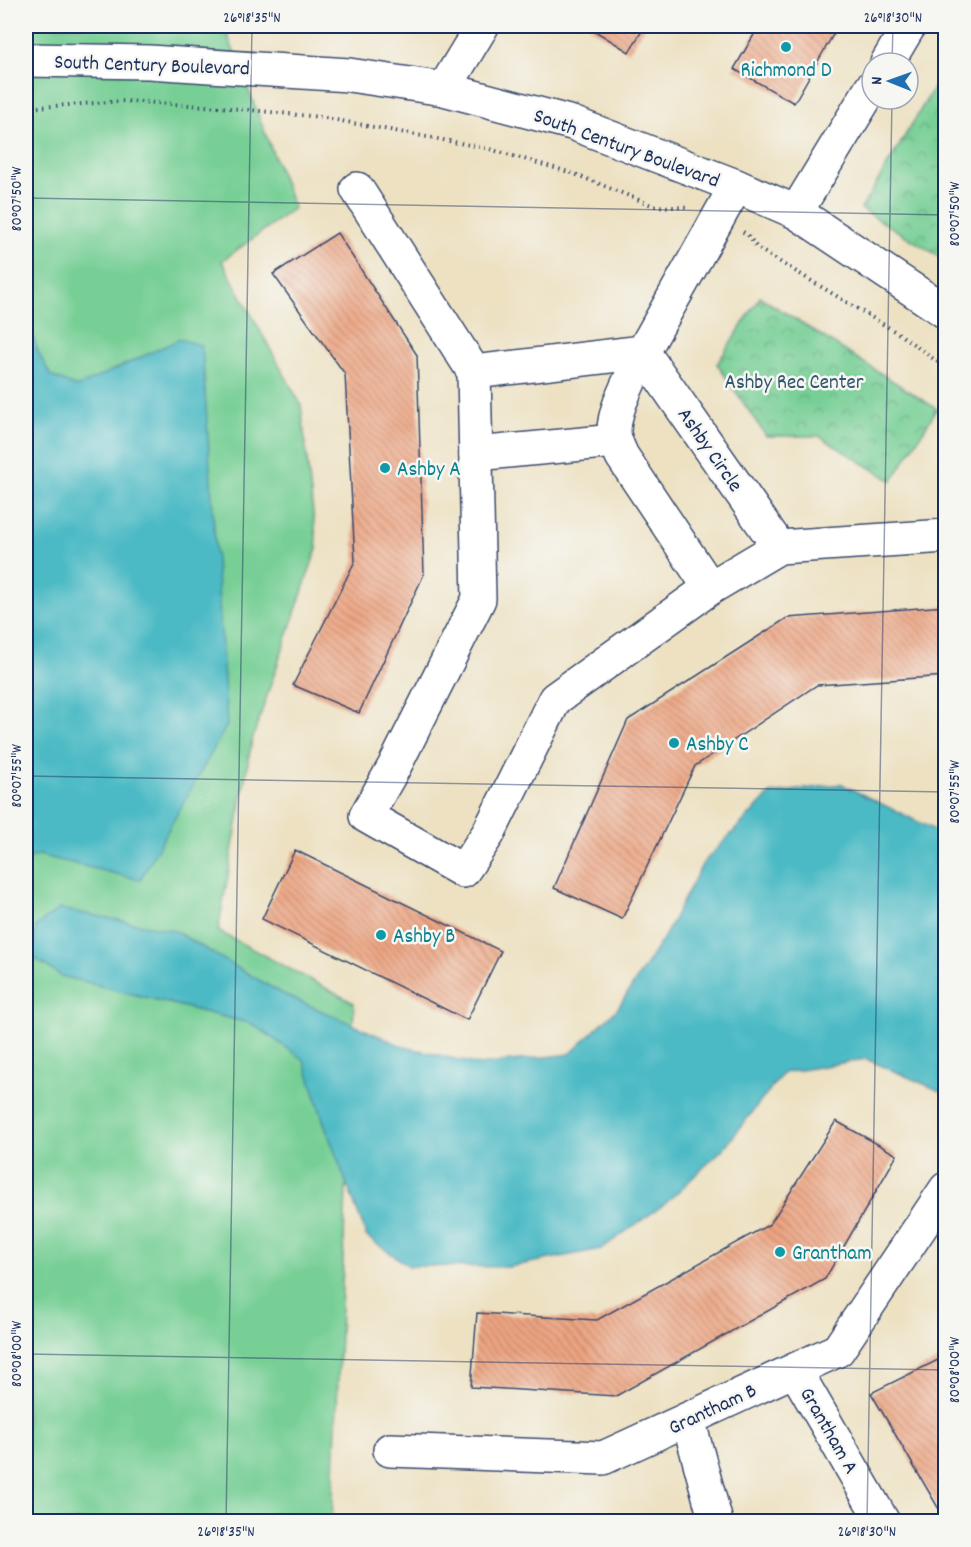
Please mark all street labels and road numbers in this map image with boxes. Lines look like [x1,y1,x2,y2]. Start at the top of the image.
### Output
street label: South Century Boulevard [53,49,250,85]
street label: South Century Boulevard [529,102,723,197]
street label: Ashby Circle [668,402,749,499]
street label: Grantham B [664,1377,762,1444]
street label: Grantham A [790,1382,864,1481]

